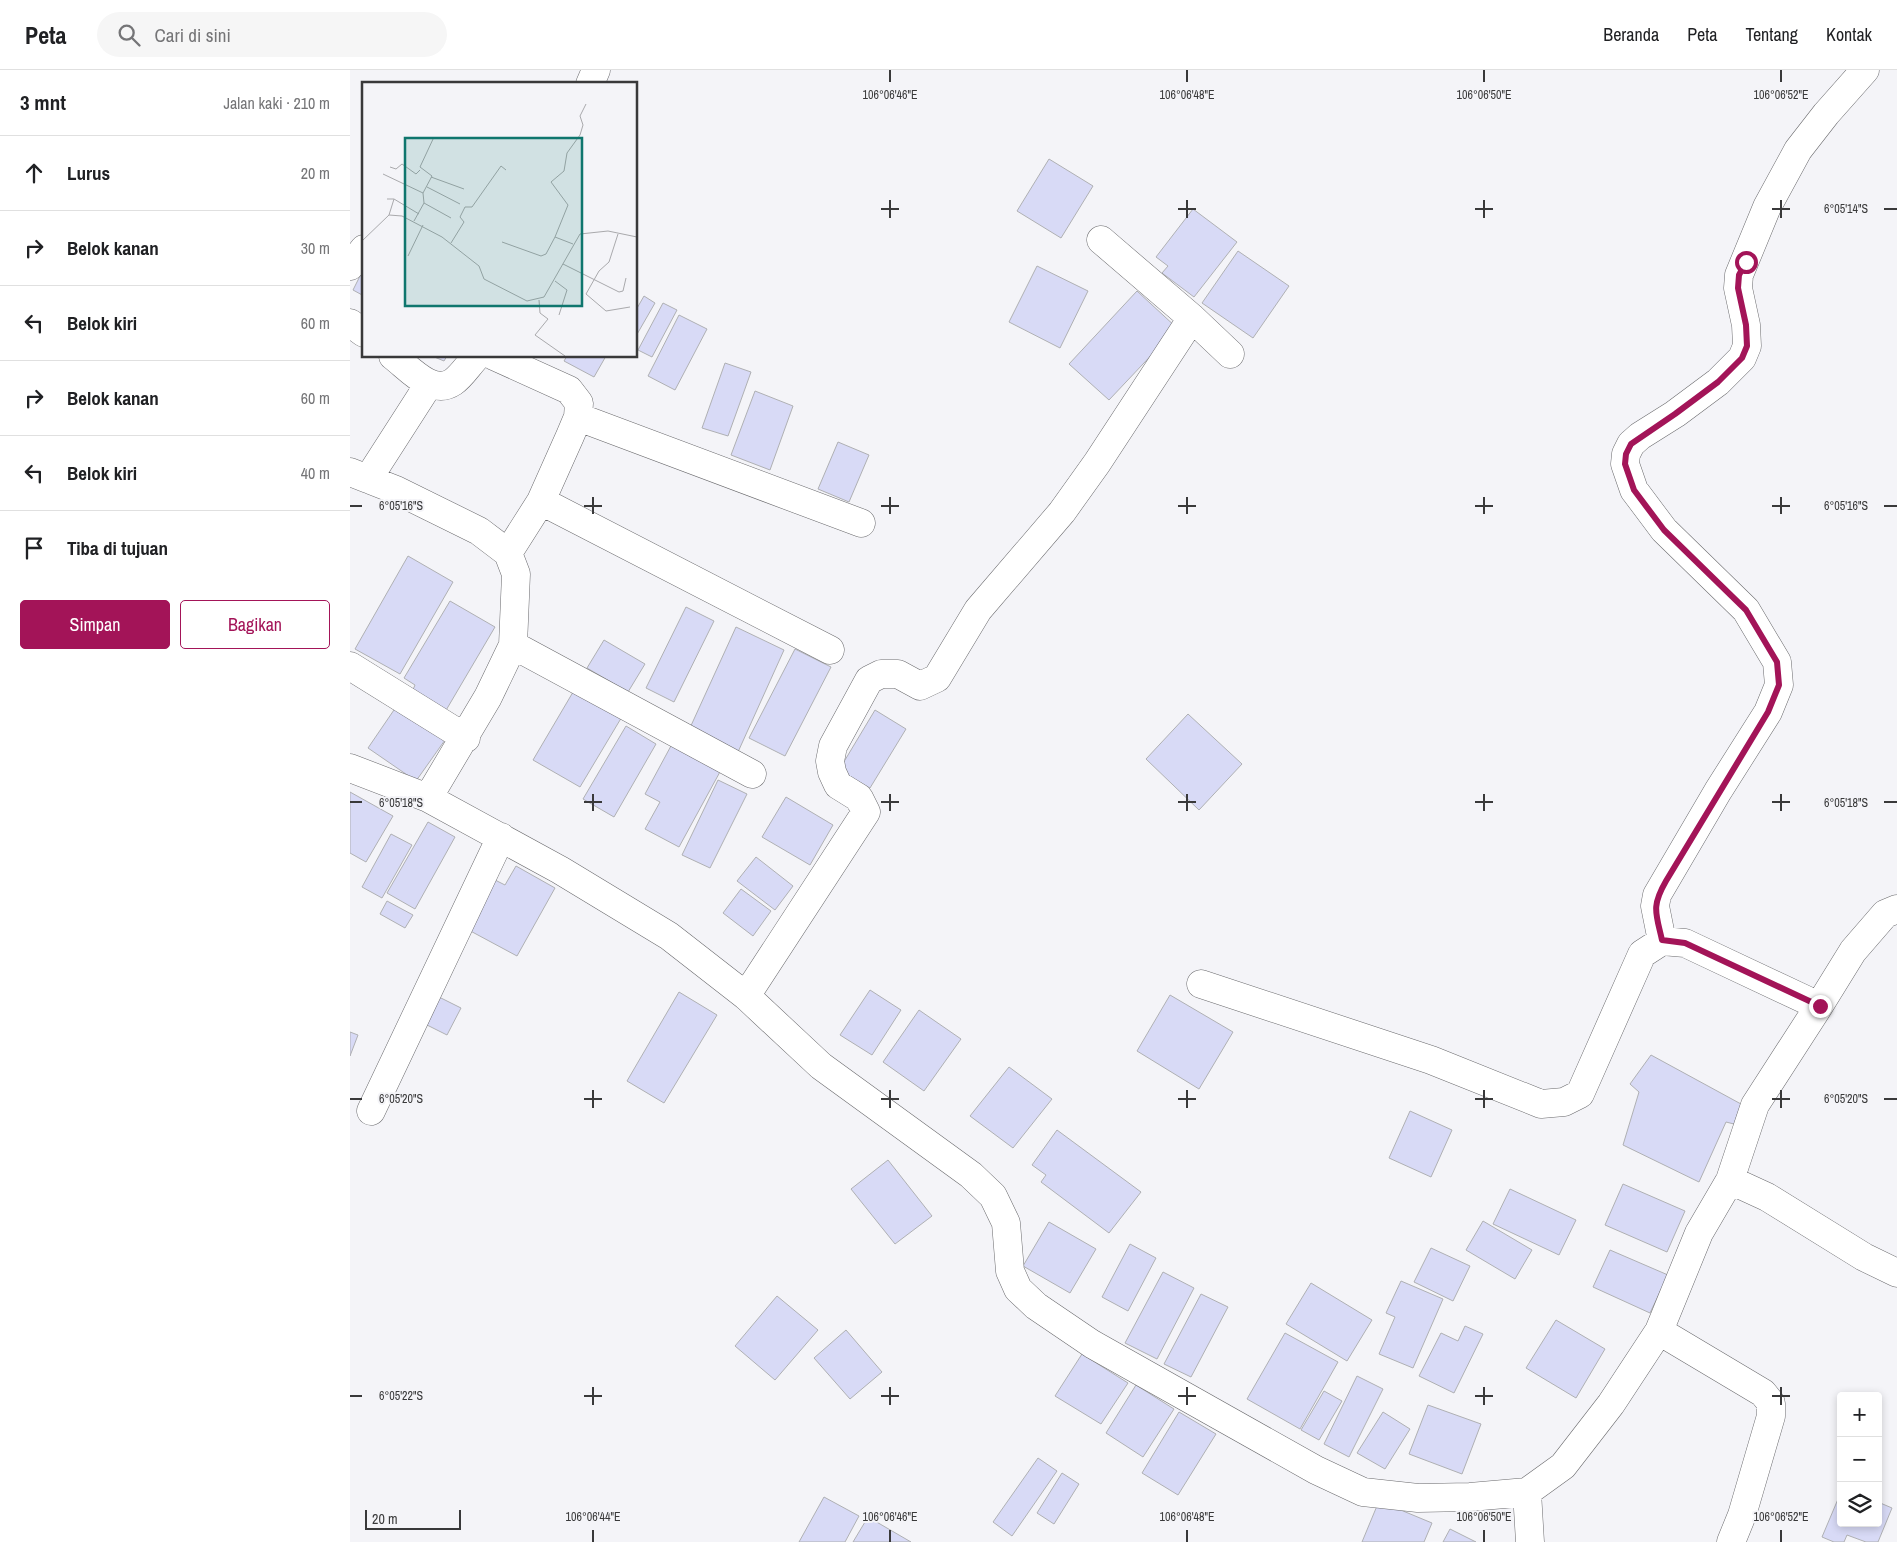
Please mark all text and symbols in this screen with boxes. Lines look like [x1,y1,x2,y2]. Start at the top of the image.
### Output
search box [97,12,447,57]
text: Peta [25,19,67,51]
icon: search [115,21,143,49]
text: Cari di sini [155,22,231,48]
text: Beranda [1603,22,1659,47]
text: Peta [1687,22,1718,47]
text: Tentang [1746,22,1798,47]
text: Kontak [1826,22,1872,47]
inset map [362,82,638,358]
text: 106°06'46"E [862,87,918,103]
text: 106°06'48"E [1159,87,1215,103]
text: 106°06'50"E [1456,87,1512,103]
text: 106°06'52"E [1753,87,1809,103]
text: 3 mnt [20,88,66,117]
text: Jalan kaki · 210 m [224,92,330,114]
icon: ahead [20,159,48,187]
text: Lurus [67,160,110,186]
text: 20 m [301,162,330,184]
text: 6°05'14"S [1824,201,1868,217]
icon: right [20,234,48,262]
text: Belok kanan [67,235,159,261]
text: 30 m [301,237,330,259]
route start [1735,251,1758,274]
icon: left [20,309,48,337]
text: Belok kiri [67,310,137,336]
text: 60 m [301,312,330,334]
icon: right [20,384,48,412]
text: Belok kanan [67,385,159,411]
text: 60 m [301,387,330,409]
icon: left [20,459,48,487]
text: Belok kiri [67,460,137,486]
text: 40 m [301,462,330,484]
text: 6°05'16"S [379,498,423,514]
text: 6°05'16"S [1824,498,1868,514]
icon: arrive [20,534,48,562]
text: Tiba di tujuan [67,535,168,561]
button: Simpan [20,600,170,649]
button: Bagikan [180,600,330,649]
text: 6°05'18"S [379,795,423,811]
text: 6°05'18"S [1824,795,1868,811]
route end [1809,995,1832,1018]
text: 6°05'20"S [379,1091,423,1107]
text: 6°05'20"S [1824,1091,1868,1107]
text: 6°05'22"S [379,1388,423,1404]
map controls [1837,1392,1882,1527]
button: + [1837,1392,1882,1437]
button: − [1837,1437,1882,1482]
button: layers [1837,1482,1882,1527]
scale bar [365,1507,461,1530]
text: 106°06'44"E [565,1509,621,1525]
text: 106°06'46"E [862,1509,918,1525]
text: 106°06'48"E [1159,1509,1215,1525]
text: 106°06'50"E [1456,1509,1512,1525]
text: 106°06'52"E [1753,1509,1809,1525]
text: 20 m [372,1510,398,1528]

